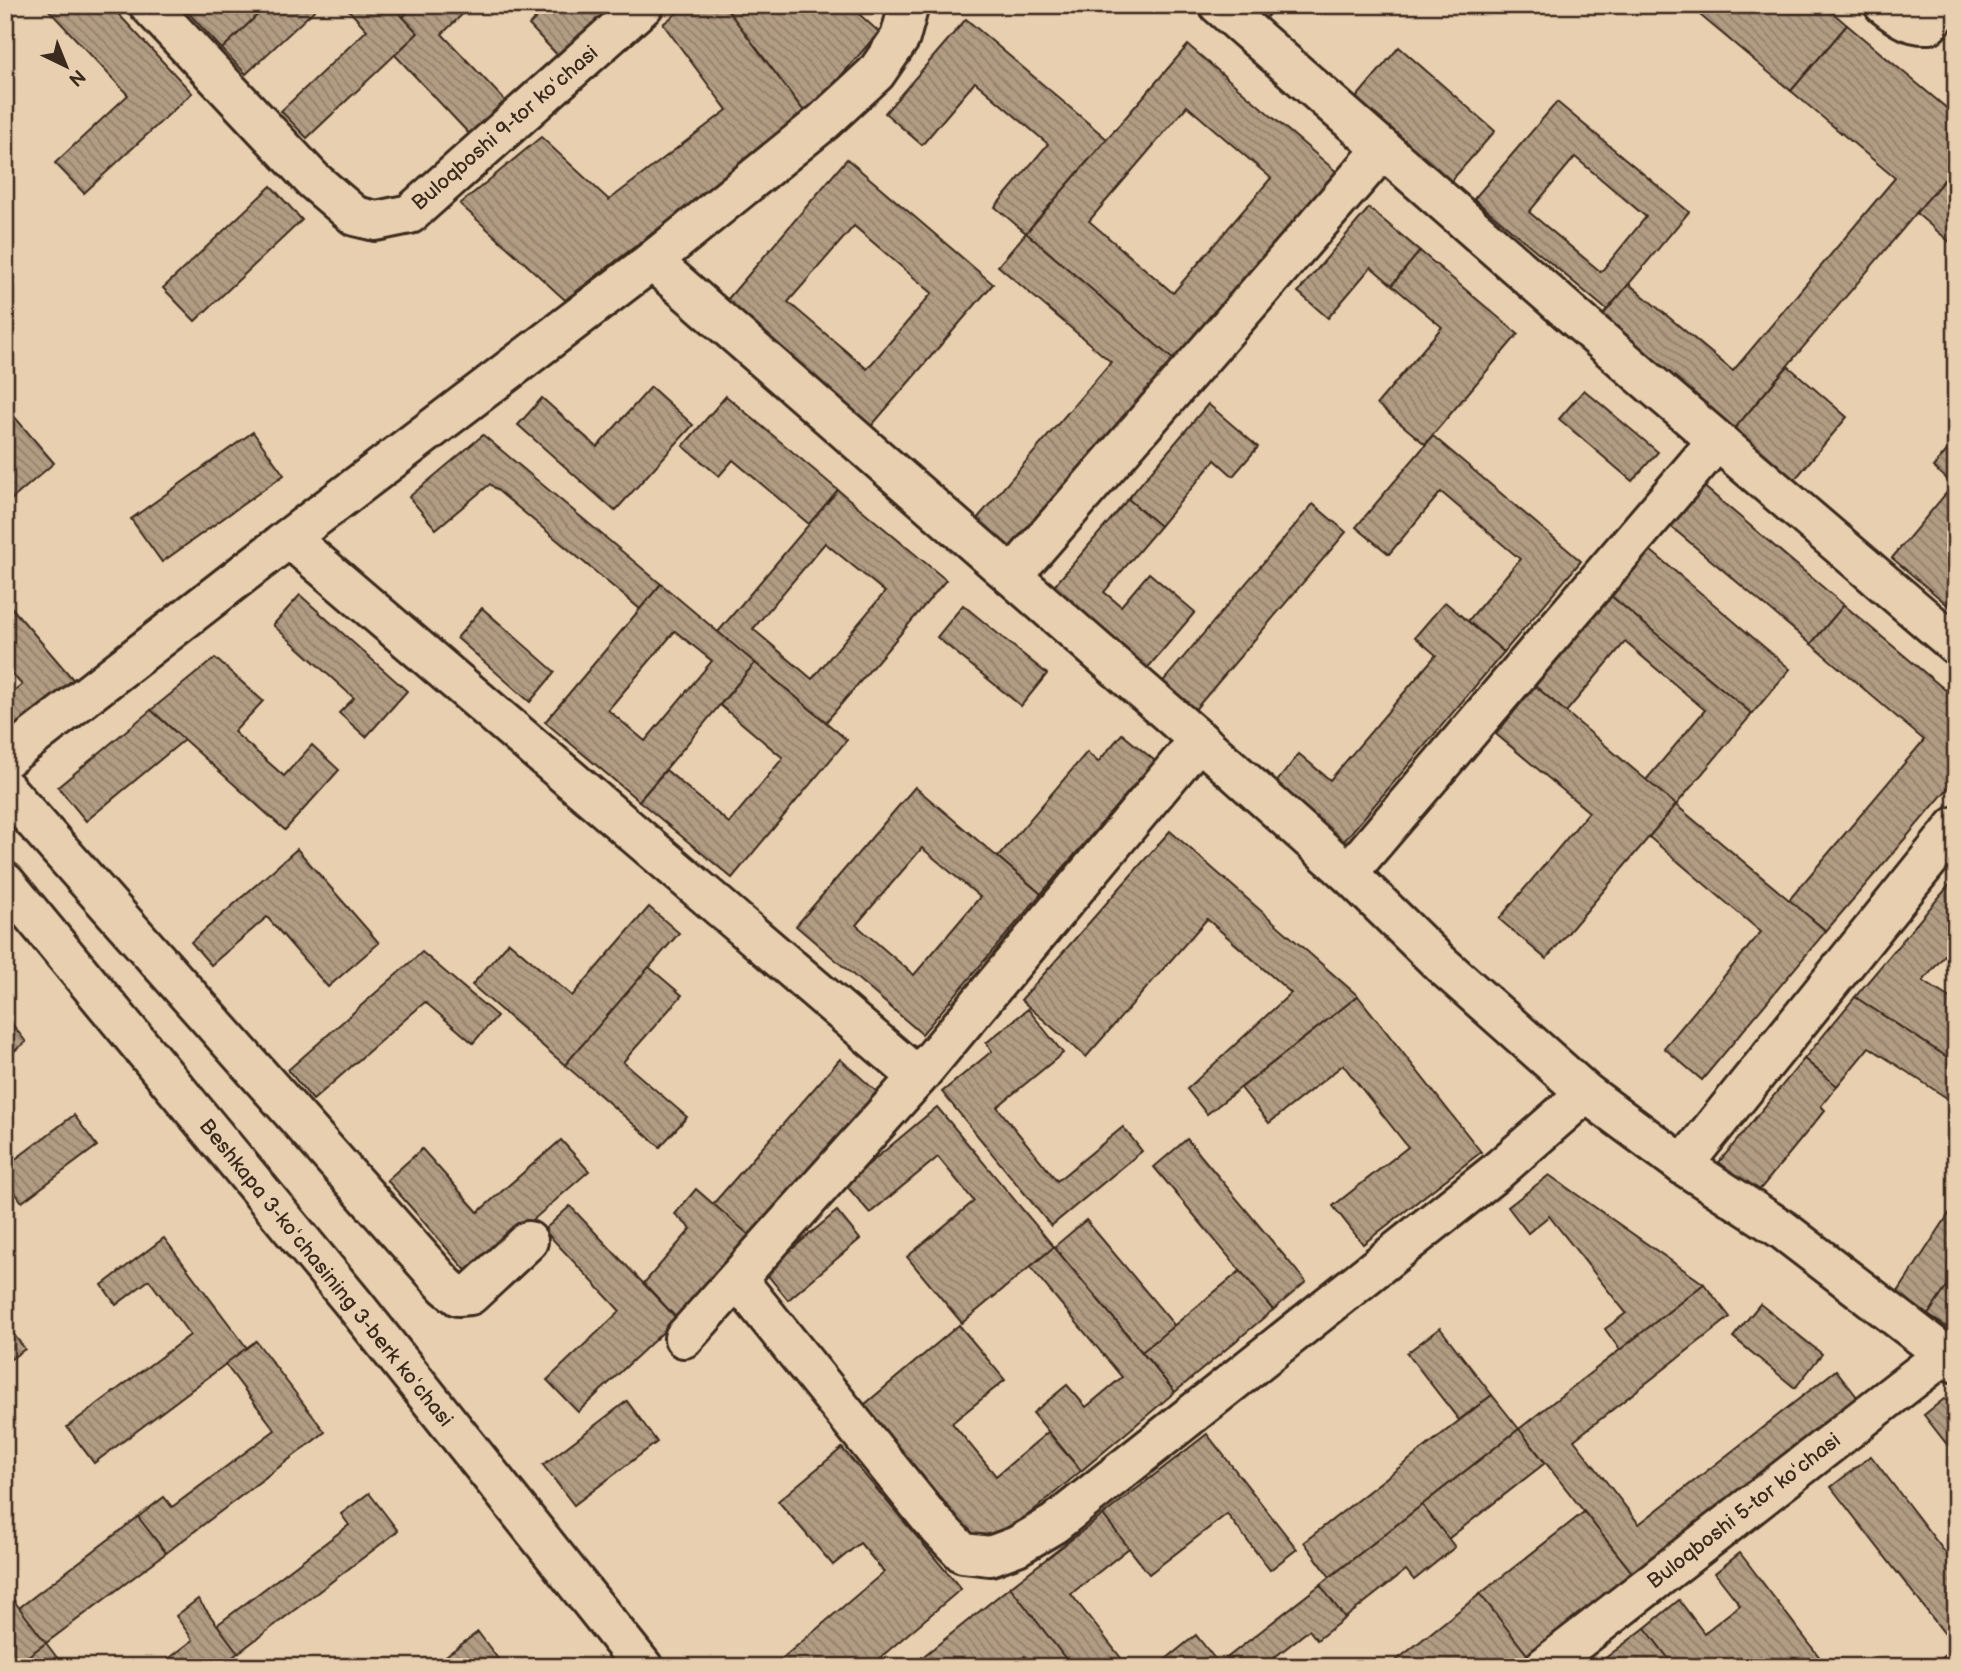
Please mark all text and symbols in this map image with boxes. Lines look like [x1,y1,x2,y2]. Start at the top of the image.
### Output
north arrow [32,32,102,102]
street label: Buloqboshi 9-tor koʻchasi [407,40,603,216]
text: N [64,64,90,91]
street label: Beshkapa 3-koʻchasining 3-berk koʻchasi [194,1114,458,1432]
street label: Buloqboshi 5-tor koʻchasi [1642,1428,1846,1594]

